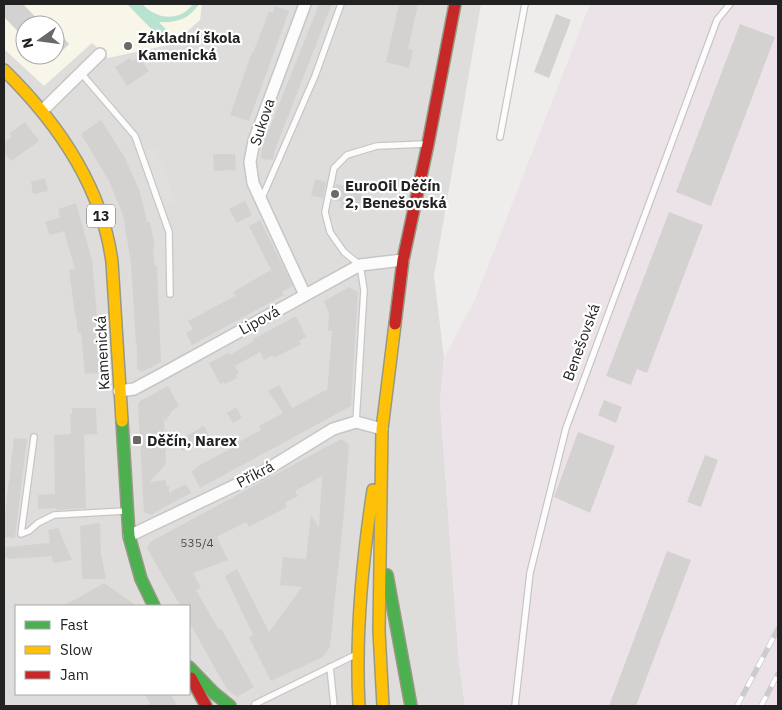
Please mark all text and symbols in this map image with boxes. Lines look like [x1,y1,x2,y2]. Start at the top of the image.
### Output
north arrow [15,15,65,65]
place label: Základní škola Kamenická [138,28,241,64]
text: N [17,36,37,50]
marker: Základní škola Kamenická [122,40,134,52]
street label: Sukova [245,96,279,148]
place label: EuroOil Děčín 2, Benešovská [345,176,447,212]
marker: EuroOil Děčín 2, Benešovská [329,188,341,200]
road number: 13 [87,205,115,228]
street label: Lipová [235,301,283,339]
street label: Benešovská [558,301,604,383]
street label: Kamenická [91,315,113,391]
place label: Děčín, Narex [147,431,238,450]
marker: Děčín, Narex [131,434,143,446]
street label: Příkrá [233,456,277,492]
house number: 535/4 [180,535,214,550]
legend [15,605,190,695]
text: Fast [60,615,88,634]
text: Slow [60,640,93,659]
text: Jam [60,665,89,684]

